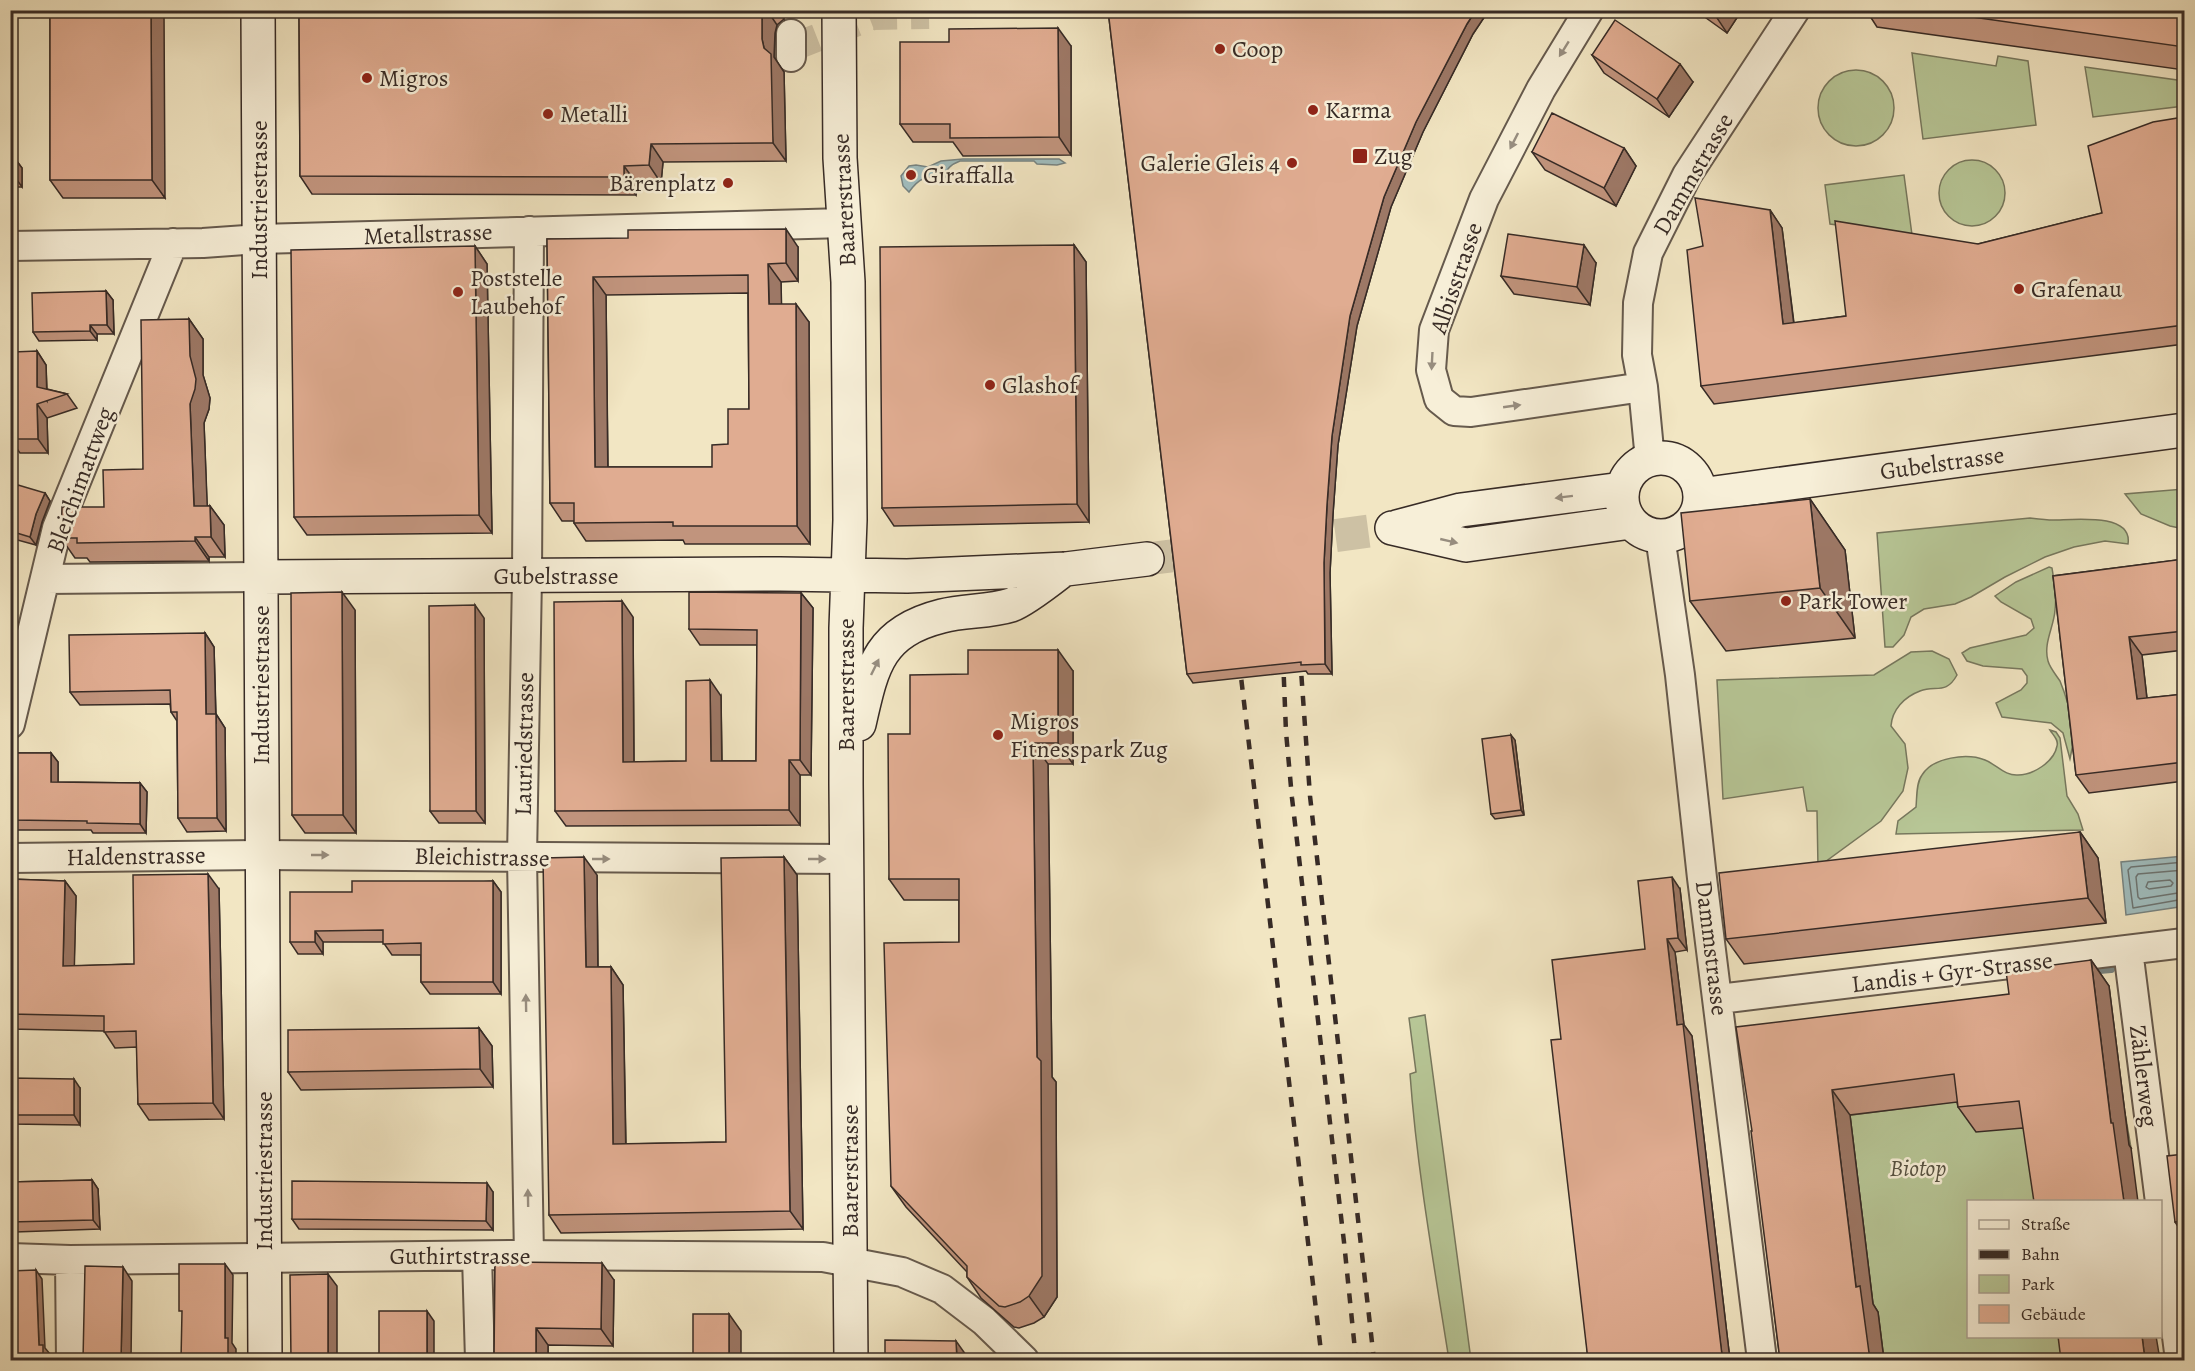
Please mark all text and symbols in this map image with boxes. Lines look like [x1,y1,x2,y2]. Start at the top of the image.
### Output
place label: Coop [1232,33,1283,65]
one-way arrow [1559,41,1570,57]
marker: Coop [1213,42,1227,56]
place label: Migros [379,62,448,94]
marker: Migros [360,71,374,85]
place label: Karma [1325,94,1392,126]
place label: Metalli [560,98,628,130]
marker: Karma [1306,103,1320,117]
marker: Metalli [541,107,555,121]
street label: Dammstrasse [1645,107,1741,241]
street label: Industriestrasse [243,120,275,280]
one-way arrow [1510,132,1519,149]
street label: Baarerstrasse [825,133,863,267]
place label: Zug [1374,140,1412,172]
place label: Galerie Gleis 4 [1141,147,1280,179]
marker: Zug [1351,147,1369,165]
marker: Galerie Gleis 4 [1285,156,1299,170]
place label: Giraffalla [923,159,1015,191]
place label: Bärenplatz [609,167,716,199]
marker: Giraffalla [904,168,918,182]
marker: Bärenplatz [721,176,735,190]
street label: Metallstrasse [363,216,493,252]
street label: Albisstrasse [1422,218,1490,339]
place label: Poststelle Laubehof [470,262,565,322]
place label: Grafenau [2031,273,2122,305]
marker: Grafenau [2012,282,2026,296]
marker: Poststelle Laubehof [451,285,465,299]
one-way arrow [1427,351,1436,370]
place label: Glashof [1002,369,1080,401]
marker: Glashof [983,378,997,392]
one-way arrow [1503,401,1522,410]
street label: Bleichimattweg [39,402,121,558]
street label: Gubelstrasse [1878,438,2006,488]
one-way arrow [1555,492,1574,501]
one-way arrow [1440,537,1458,547]
street label: Gubelstrasse [493,560,619,592]
place label: Park Tower [1798,585,1908,617]
marker: Park Tower [1779,594,1793,608]
street label: Industriestrasse [245,605,277,765]
street label: Baarerstrasse [830,618,862,752]
one-way arrow [870,658,880,675]
street label: Lauriedstrasse [507,672,541,816]
place label: Migros Fitnesspark Zug [1010,705,1168,765]
marker: Migros Fitnesspark Zug [991,728,1005,742]
street label: Haldenstrasse [66,839,206,873]
street label: Bleichistrasse [414,840,550,874]
one-way arrow [310,850,329,860]
one-way arrow [592,854,611,863]
one-way arrow [808,854,827,864]
street label: Dammstrasse [1688,879,1736,1017]
street label: Landis + Gyr-Strasse [1850,944,2054,1000]
one-way arrow [521,993,530,1012]
street label: Zählerweg [2122,1023,2166,1129]
street label: Industriestrasse [248,1091,280,1251]
street label: Baarerstrasse [834,1104,866,1238]
park label: Biotop [1889,1152,1947,1184]
one-way arrow [523,1188,533,1207]
legend [1967,1200,2162,1338]
text: Straße [2021,1212,2070,1236]
street label: Guthirtstrasse [390,1240,530,1272]
text: Bahn [2021,1242,2060,1266]
text: Park [2021,1272,2055,1296]
text: Gebäude [2021,1302,2086,1326]

